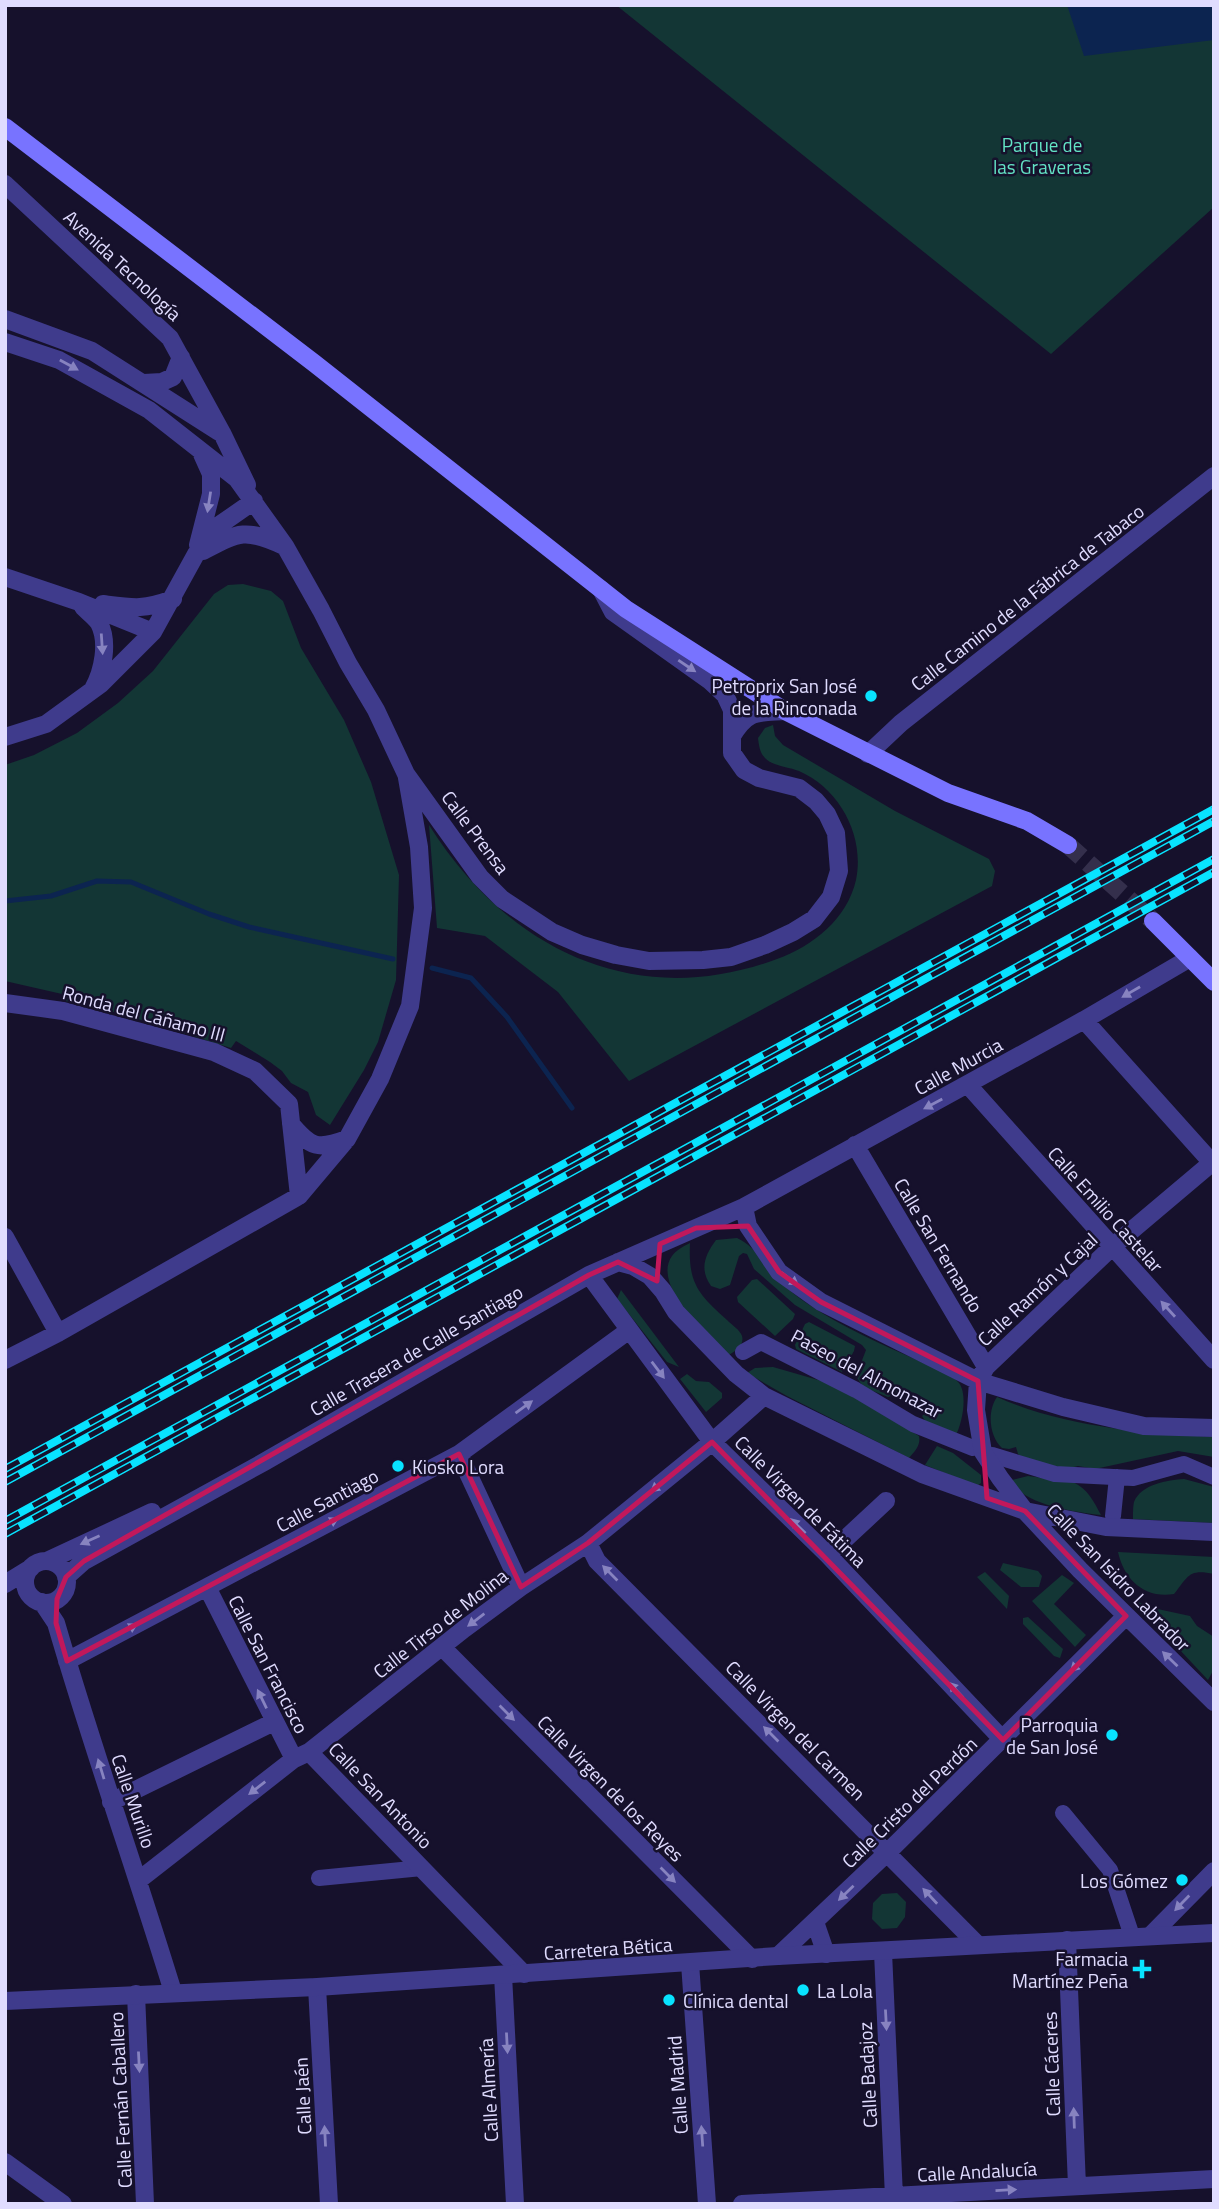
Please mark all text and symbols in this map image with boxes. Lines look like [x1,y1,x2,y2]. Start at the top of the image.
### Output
park label: Parque de las Graveras [993,130,1091,181]
street label: Avenida Tecnología [58,203,189,328]
one-way arrow [59,360,79,371]
one-way arrow [203,491,214,513]
street label: Calle Camino de la Fábrica de Tabaco [904,496,1150,698]
one-way arrow [97,633,108,655]
one-way arrow [678,659,696,673]
place label: Petroprix San José de la Rinconada [712,671,857,722]
marker: Petroprix San José de la Rinconada [863,688,879,704]
street label: Calle Prensa [435,784,517,880]
street label: Ronda del Cáñamo III [59,977,229,1049]
one-way arrow [1122,986,1141,999]
street label: Calle Murcia [909,1030,1008,1102]
one-way arrow [922,1097,942,1109]
street label: Calle Emilio Castelar [1041,1139,1171,1279]
street label: Calle San Fernando [887,1172,991,1318]
street label: Calle Ramón y Cajal [970,1225,1104,1353]
one-way arrow [780,1272,798,1287]
street label: Calle Trasera de Calle Santiago [304,1277,528,1423]
one-way arrow [1160,1300,1176,1318]
street label: Paseo del Almonazar [786,1321,948,1425]
one-way arrow [651,1361,665,1379]
one-way arrow [515,1400,533,1414]
street label: Calle Virgen de Fátima [728,1428,874,1574]
place label: Kiosko Lora [412,1452,505,1481]
marker: Kiosko Lora [390,1458,406,1474]
street label: Calle Santiago [271,1461,383,1539]
one-way arrow [651,1478,669,1493]
street label: Calle San Isidro Labrador [1040,1496,1198,1658]
one-way arrow [319,1517,339,1529]
one-way arrow [790,1518,807,1535]
one-way arrow [79,1535,100,1546]
street label: Calle Tirso de Molina [366,1561,514,1685]
one-way arrow [601,1565,618,1582]
street label: Calle San Francisco [222,1590,316,1738]
one-way arrow [467,1613,485,1627]
one-way arrow [118,1624,138,1636]
one-way arrow [1162,1651,1178,1667]
street label: Calle Virgen del Carmen [719,1653,873,1807]
one-way arrow [1069,1656,1086,1673]
one-way arrow [948,1681,964,1699]
one-way arrow [257,1689,268,1709]
one-way arrow [499,1704,515,1721]
street label: Calle Virgen de los Reyes [531,1708,691,1868]
place label: Parroquia de San José [1006,1710,1098,1761]
one-way arrow [762,1726,779,1743]
marker: Parroquia de San José [1104,1727,1120,1743]
street label: Calle Cristo del Perdón [835,1729,983,1875]
street label: Calle San Antonio [322,1735,440,1855]
street label: Calle Murillo [104,1750,164,1852]
one-way arrow [95,1758,105,1779]
one-way arrow [248,1780,266,1794]
one-way arrow [659,1866,676,1883]
place label: Los Gómez [1080,1866,1168,1895]
marker: Los Gómez [1174,1872,1190,1888]
one-way arrow [838,1884,855,1900]
one-way arrow [923,1888,939,1905]
one-way arrow [1173,1895,1190,1912]
street label: Carretera Bética [543,1929,674,1967]
place label: Farmacia Martínez Peña [1012,1944,1128,1995]
marker: Farmacia Martínez Peña [1134,1961,1150,1977]
place label: La Lola [817,1976,873,2005]
marker: La Lola [795,1982,811,1998]
place label: Clínica dental [683,1986,789,2015]
marker: Clínica dental [661,1992,677,2008]
one-way arrow [881,2009,892,2031]
street label: Calle Fernán Caballero [101,2011,139,2189]
street label: Calle Cáceres [1035,2011,1067,2117]
street label: Calle Badajoz [850,2021,884,2129]
one-way arrow [501,2032,512,2054]
street label: Calle Madrid [659,2035,695,2135]
street label: Calle Almería [471,2037,505,2143]
one-way arrow [133,2051,144,2073]
street label: Calle Jaén [285,2057,319,2135]
one-way arrow [1069,2107,1080,2129]
one-way arrow [320,2124,331,2146]
one-way arrow [696,2124,707,2146]
street label: Calle Andalucía [916,2153,1038,2189]
one-way arrow [995,2185,1017,2196]

